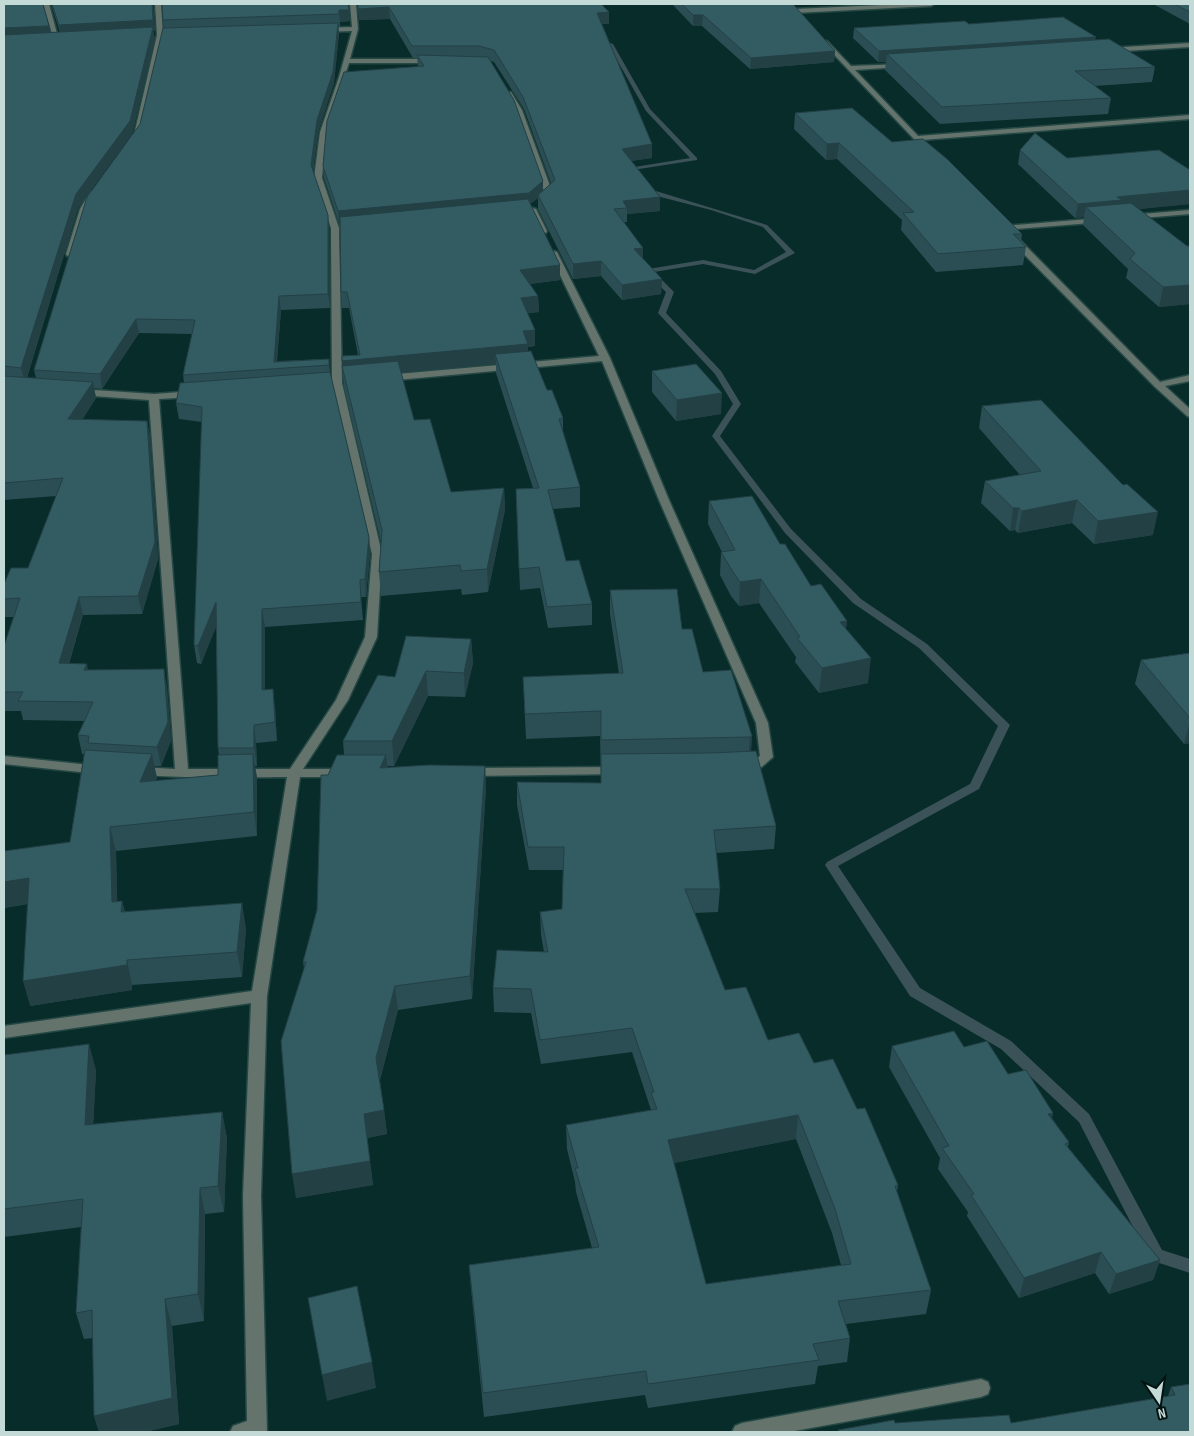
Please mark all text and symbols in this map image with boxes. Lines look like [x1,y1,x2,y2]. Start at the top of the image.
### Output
north arrow [1134,1376,1184,1426]
text: N [1156,1404,1167,1422]

